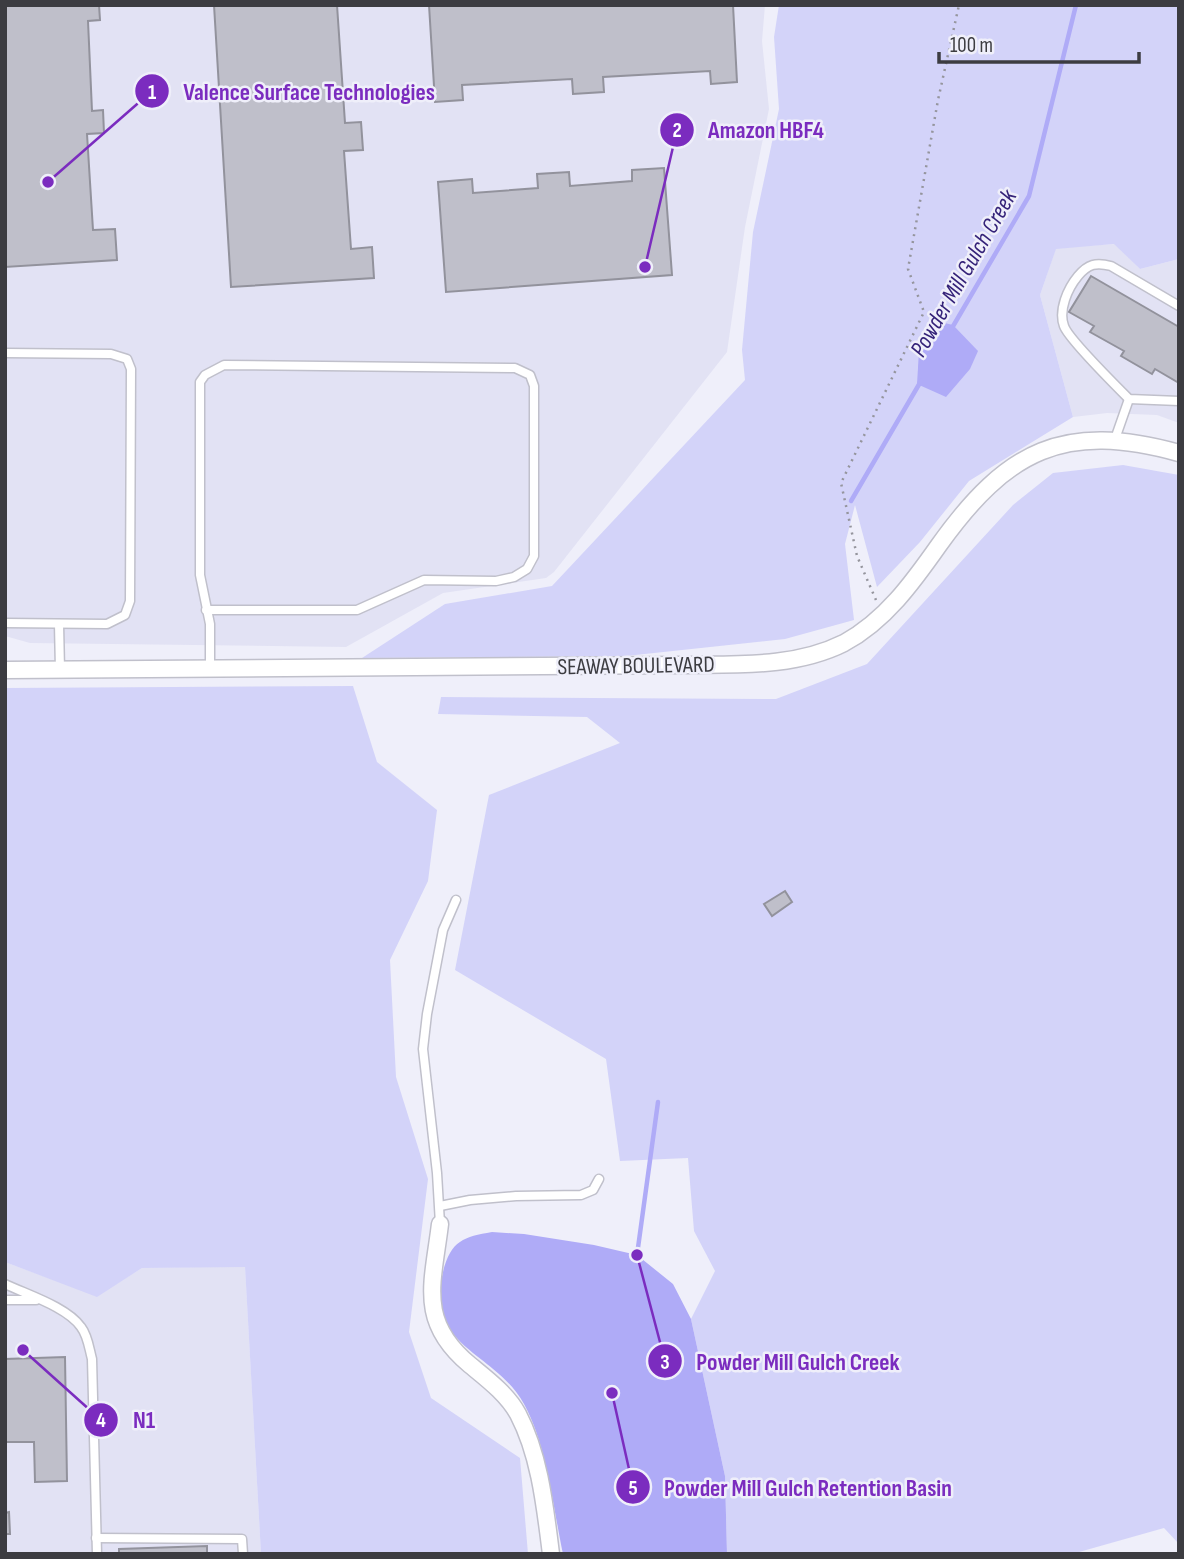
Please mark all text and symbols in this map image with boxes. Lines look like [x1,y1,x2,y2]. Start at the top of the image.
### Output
scale bar [939,21,1138,65]
text: 100 m [950,33,993,58]
callout: Valence Surface Technologies [134,69,449,114]
text: Valence Surface Technologies [183,78,435,107]
text: 1 [148,80,156,105]
callout: Amazon HBF4 [659,107,838,152]
text: Amazon HBF4 [707,116,824,145]
text: 2 [672,118,682,143]
water label: Powder Mill Gulch Creek [904,184,1024,362]
street label: SEAWAY BOULEVARD [557,651,715,681]
callout: Powder Mill Gulch Creek [647,1339,914,1384]
text: Powder Mill Gulch Creek [696,1348,900,1377]
text: 3 [660,1350,670,1375]
callout: N1 [84,1397,169,1442]
text: N1 [133,1406,156,1435]
text: 4 [96,1408,106,1433]
callout: Powder Mill Gulch Retention Basin [615,1465,966,1510]
text: Powder Mill Gulch Retention Basin [664,1474,952,1503]
text: 5 [628,1476,638,1501]

